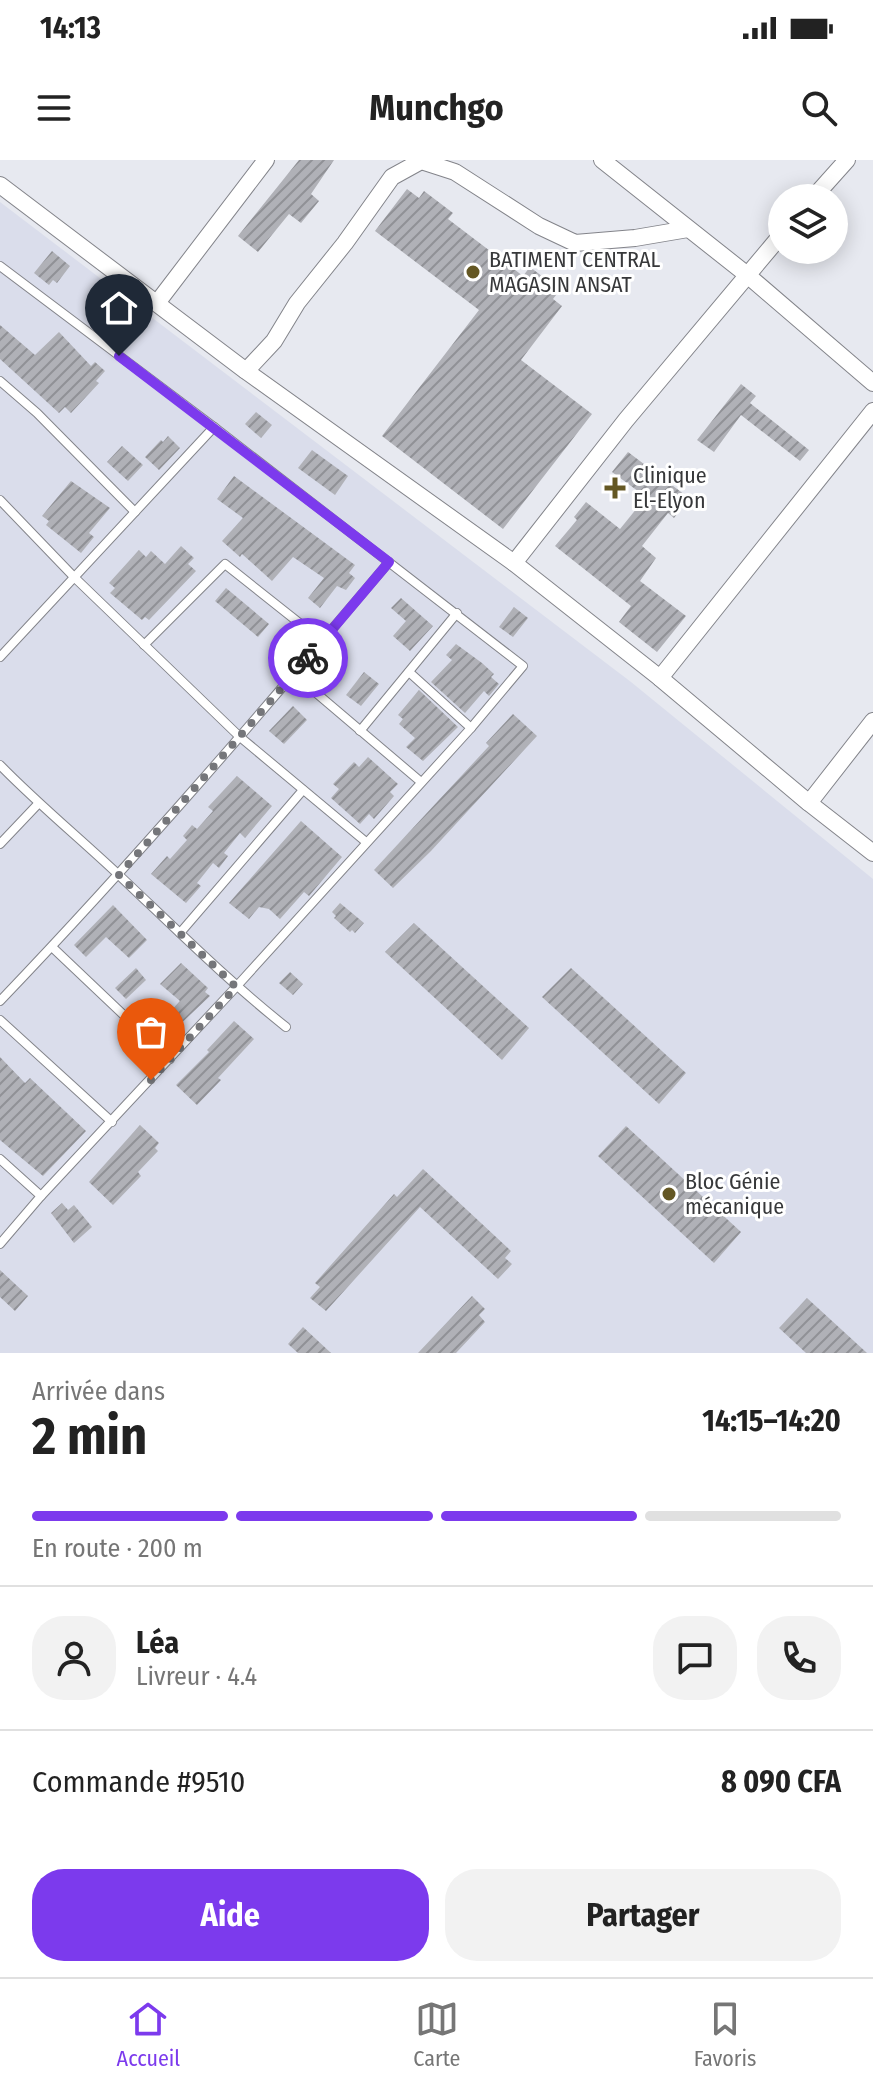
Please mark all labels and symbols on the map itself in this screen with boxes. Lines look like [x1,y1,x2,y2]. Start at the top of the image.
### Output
place label: BATIMENT CENTRAL MAGASIN ANSAT [489,246,661,298]
marker: BATIMENT CENTRAL MAGASIN ANSAT [464,263,482,281]
pin [85,274,153,356]
place label: Clinique El-Elyon [633,462,707,514]
marker: Clinique El-Elyon [604,477,626,499]
courier [268,618,348,698]
pin [117,998,185,1080]
place label: Bloc Génie mécanique [685,1168,784,1220]
marker: Bloc Génie mécanique [660,1185,678,1203]

